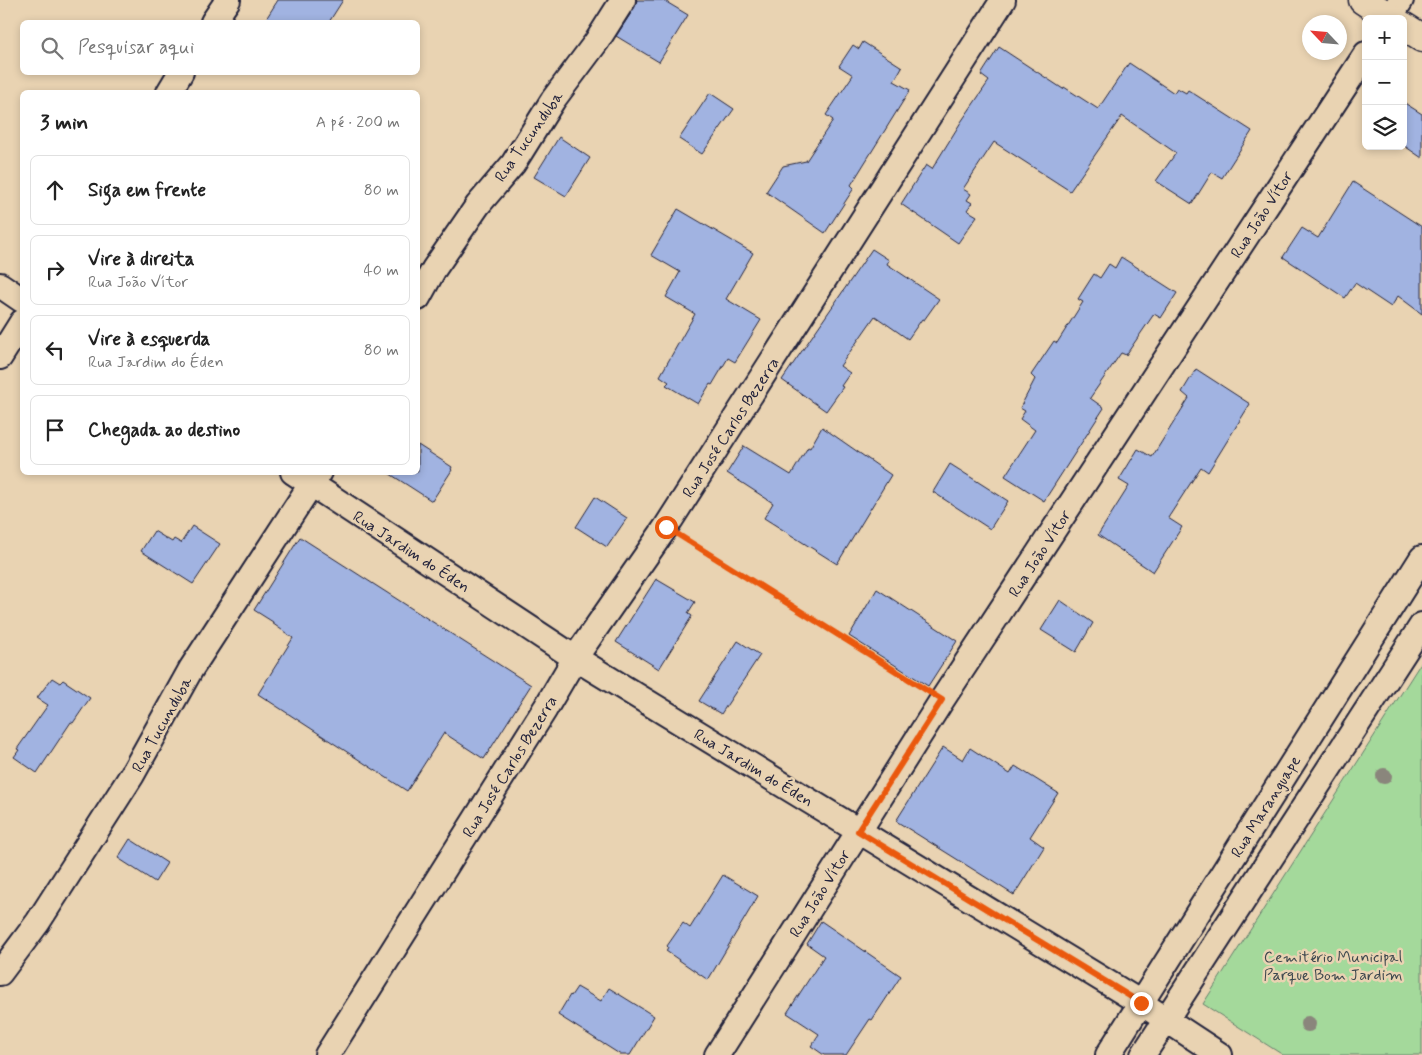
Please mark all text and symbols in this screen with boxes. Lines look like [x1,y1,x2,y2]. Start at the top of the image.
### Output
north arrow [1302,15,1347,60]
map controls [1362,15,1407,150]
button: + [1362,15,1407,60]
search box [20,20,420,75]
icon: search [38,34,66,62]
text: Pesquisar aqui [78,35,194,60]
button: − [1362,60,1407,105]
street label: Rua Tucunduba [490,87,569,186]
button: layers [1362,105,1407,150]
text: 3 min [40,109,88,137]
text: A pé · 200 m [316,112,400,133]
street label: Rua João Vítor [1226,167,1298,262]
icon: ahead [41,176,69,204]
text: Siga em frente [88,178,206,203]
text: 80 m [364,180,399,201]
text: Vire à direita [88,247,194,272]
icon: right [41,256,69,284]
text: 40 m [363,260,399,281]
text: Rua João Vítor [88,272,188,293]
text: Vire à esquerda [88,327,210,352]
icon: left [41,336,69,364]
text: 80 m [364,340,399,361]
text: Rua Jardim do Éden [88,352,224,373]
street label: Rua José Carlos Bezerra [678,354,785,502]
icon: arrive [41,416,69,444]
text: Chegada ao destino [88,418,240,443]
street label: Rua João Vítor [1004,506,1076,601]
street label: Rua Jardim do Éden [349,507,474,598]
route start [655,516,678,539]
street label: Rua Tucunduba [127,673,197,776]
street label: Rua José Carlos Bezerra [458,692,563,842]
street label: Rua Jardim do Éden [690,724,817,812]
street label: Rua Maranguape [1226,752,1306,862]
street label: Rua João Vítor [785,846,856,942]
park label: Cemitério Municipal Parque Bom Jardim [1263,947,1403,986]
route end [1130,992,1153,1015]

